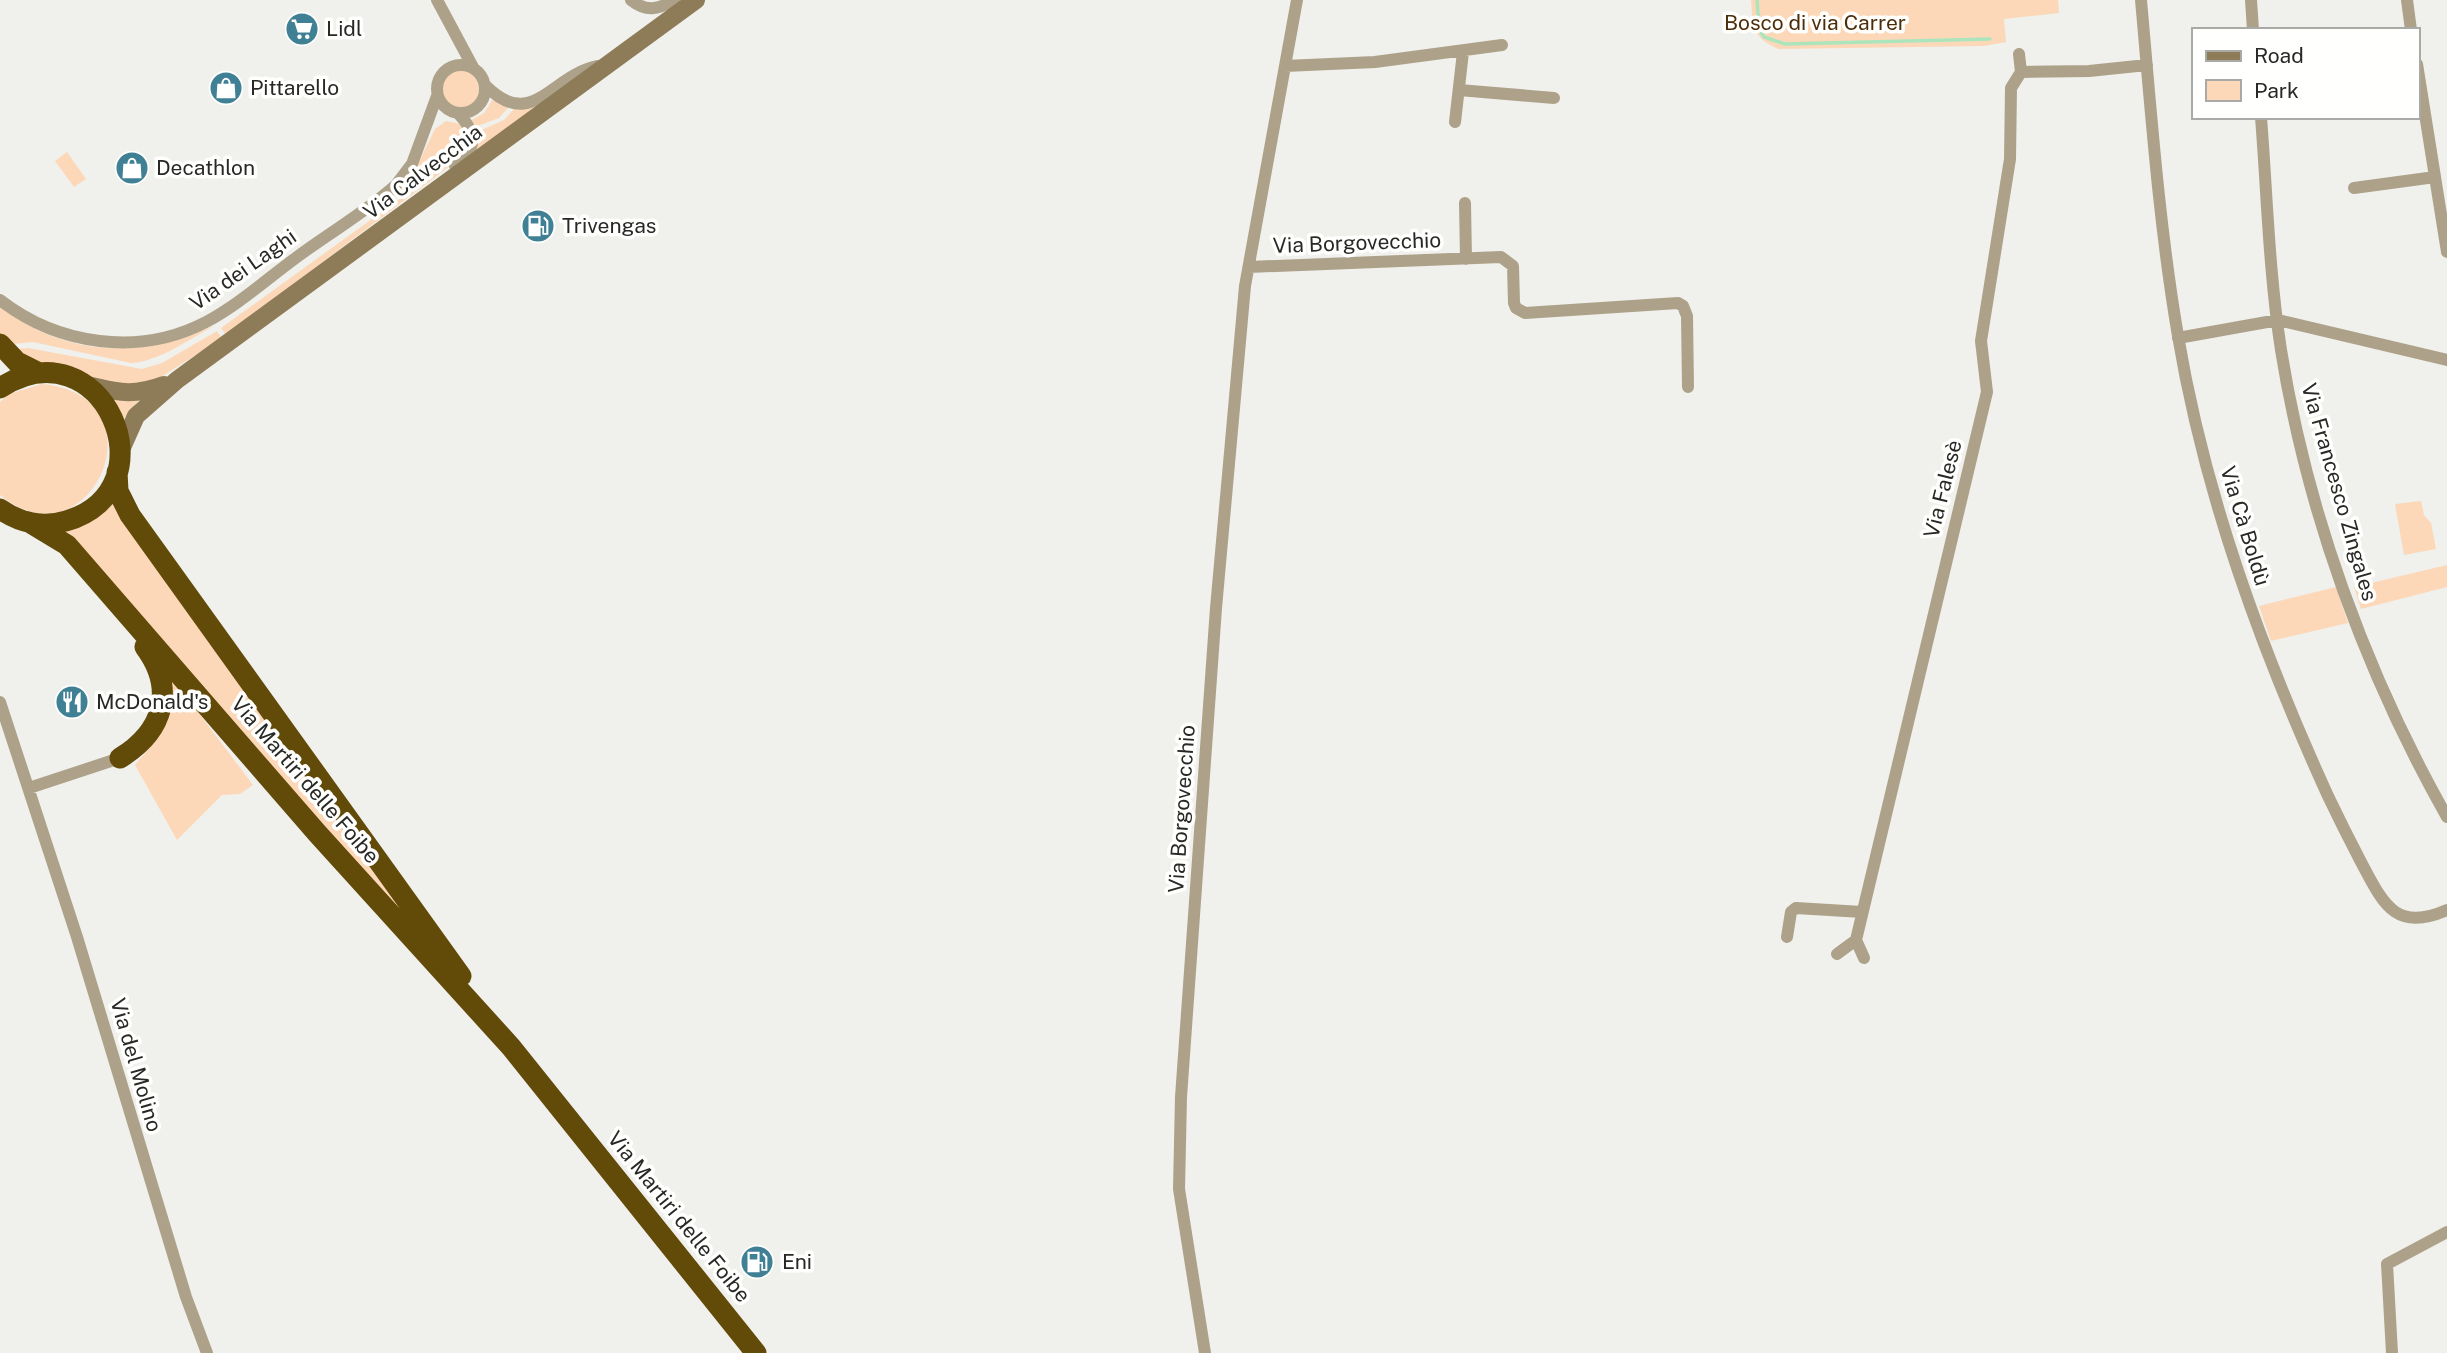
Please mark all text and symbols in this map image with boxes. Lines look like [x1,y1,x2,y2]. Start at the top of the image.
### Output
supermarket icon: Lidl [283,10,321,48]
park label: Bosco di via Carrer [1724,10,1906,35]
place label: Lidl [326,16,362,41]
legend [2192,28,2419,119]
text: Road [2254,43,2304,68]
shop icon: Pittarello [207,69,245,107]
place label: Pittarello [250,75,339,100]
text: Park [2254,78,2299,103]
street label: Via Calvecchia [359,119,487,224]
shop icon: Decathlon [113,149,151,187]
place label: Decathlon [156,155,255,180]
fuel station icon: Trivengas [519,207,557,245]
place label: Trivengas [562,213,656,238]
street label: Via dei Laghi [185,224,301,315]
street label: Via Borgovecchio [1272,227,1442,258]
street label: Via Francesco Zingales [2296,380,2383,604]
street label: Via Falesè [1918,437,1967,540]
street label: Via Cà Boldù [2215,463,2276,589]
restaurant icon: McDonald's [53,683,91,721]
place label: McDonald's [96,689,208,714]
street label: Via Martiri delle Foibe [226,691,385,868]
street label: Via Borgovecchio [1163,724,1200,894]
street label: Via del Molino [106,995,167,1134]
street label: Via Martiri delle Foibe [603,1126,756,1307]
fuel station icon: Eni [738,1243,776,1281]
place label: Eni [782,1249,812,1274]

